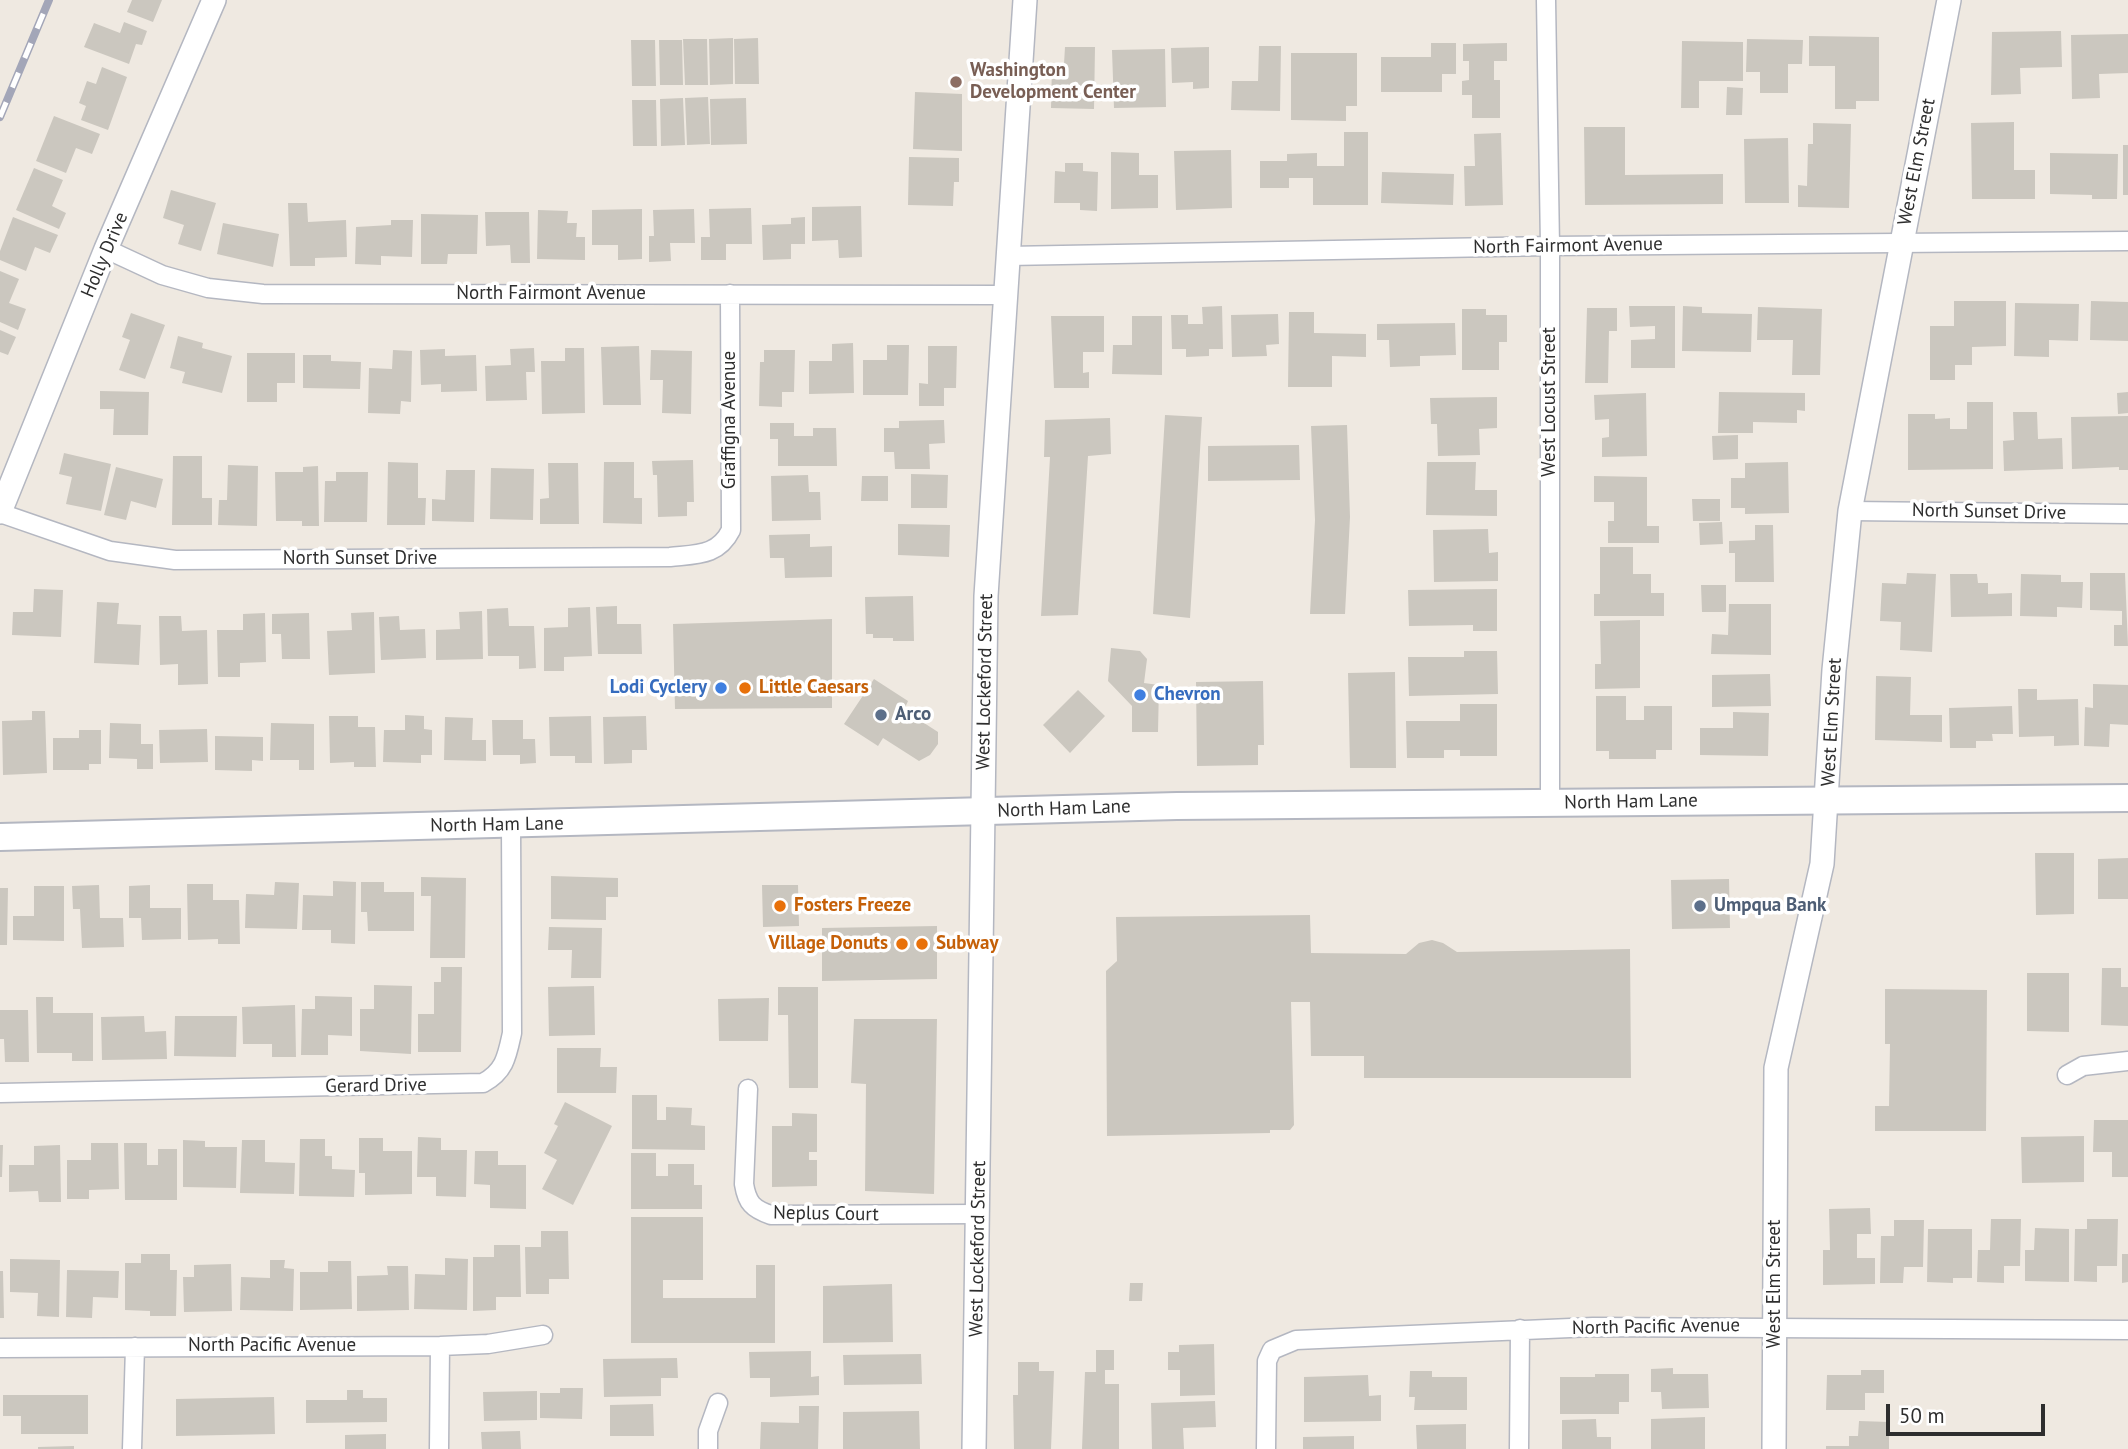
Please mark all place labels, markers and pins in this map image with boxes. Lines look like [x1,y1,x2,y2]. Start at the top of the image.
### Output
place label: Washington Development Center [970,60,1136,104]
marker: Washington Development Center [948,74,964,90]
place label: Lodi Cyclery [610,677,707,699]
place label: Little Caesars [759,677,869,699]
marker: Lodi Cyclery [713,680,729,696]
marker: Little Caesars [737,680,753,696]
place label: Chevron [1154,684,1221,706]
marker: Chevron [1132,687,1148,703]
place label: Arco [895,704,931,726]
marker: Arco [873,707,889,723]
place label: Fosters Freeze [794,895,911,917]
place label: Umpqua Bank [1714,895,1826,917]
marker: Fosters Freeze [772,898,788,914]
marker: Umpqua Bank [1692,898,1708,914]
place label: Village Donuts [768,933,888,955]
place label: Subway [936,933,999,955]
marker: Village Donuts [894,936,910,952]
marker: Subway [914,936,930,952]

